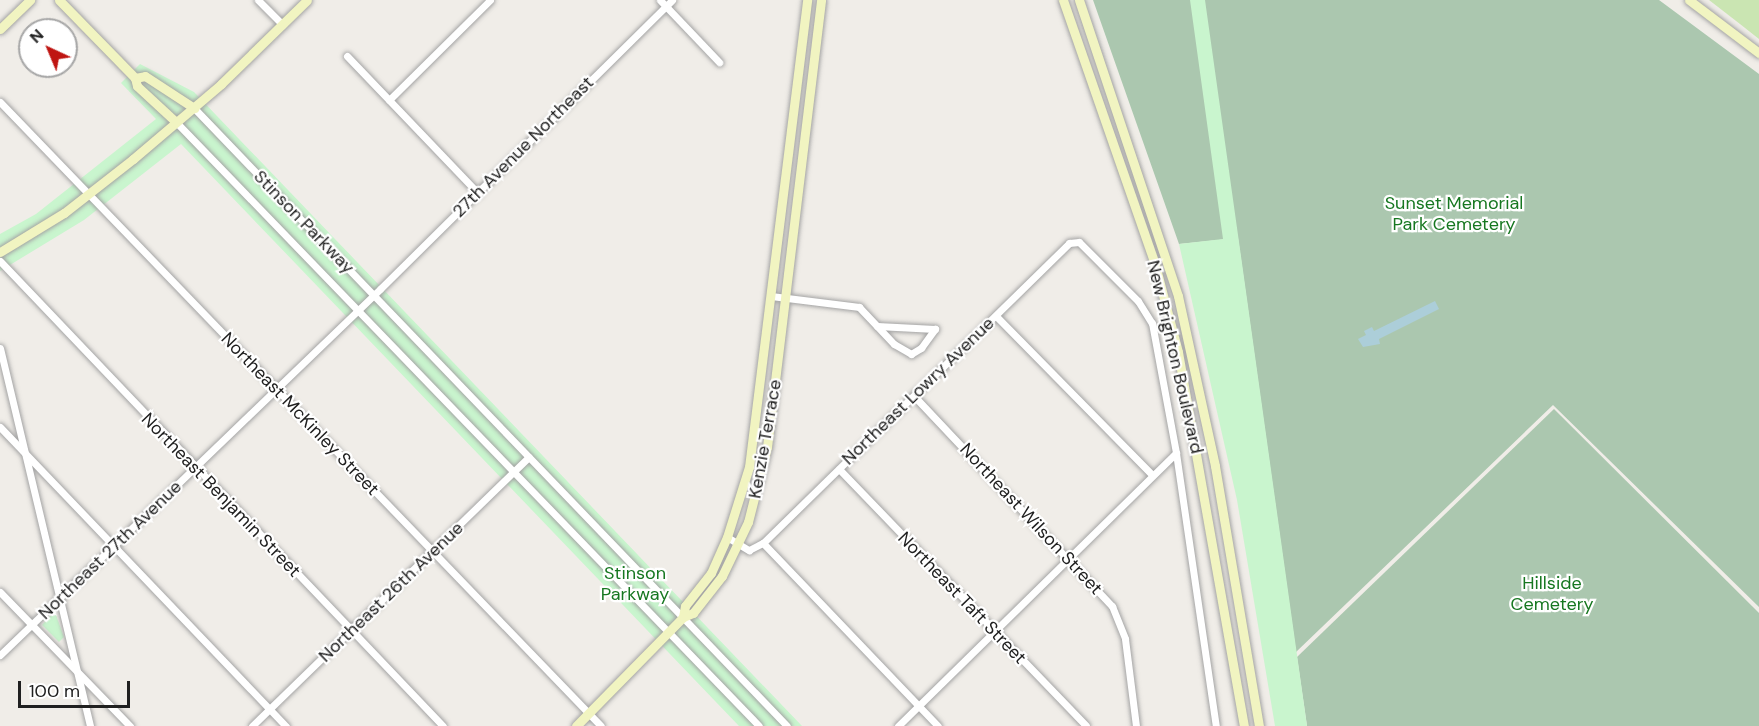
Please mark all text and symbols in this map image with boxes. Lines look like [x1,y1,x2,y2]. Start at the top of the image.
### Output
north arrow [18,18,78,78]
text: N [25,25,48,48]
street label: 27th Avenue Northeast [448,72,598,222]
street label: Stinson Parkway [249,166,359,278]
park label: Sunset Memorial Park Cemetery [1385,193,1523,236]
street label: New Brighton Boulevard [1142,258,1208,456]
street label: Northeast Lowry Avenue [837,313,999,469]
street label: Northeast McKinley Street [217,328,383,500]
street label: Kenzie Terrace [744,378,786,500]
street label: Northeast Benjamin Street [137,408,305,582]
street label: Northeast Wilson Street [955,439,1107,599]
street label: Northeast 27th Avenue [34,476,186,624]
street label: Northeast 26th Avenue [314,517,468,667]
street label: Northeast Taft Street [893,527,1031,669]
park label: Stinson Parkway [601,563,669,606]
park label: Hillside Cemetery [1511,573,1593,616]
scale bar [21,669,134,707]
text: 100 m [29,679,80,703]

